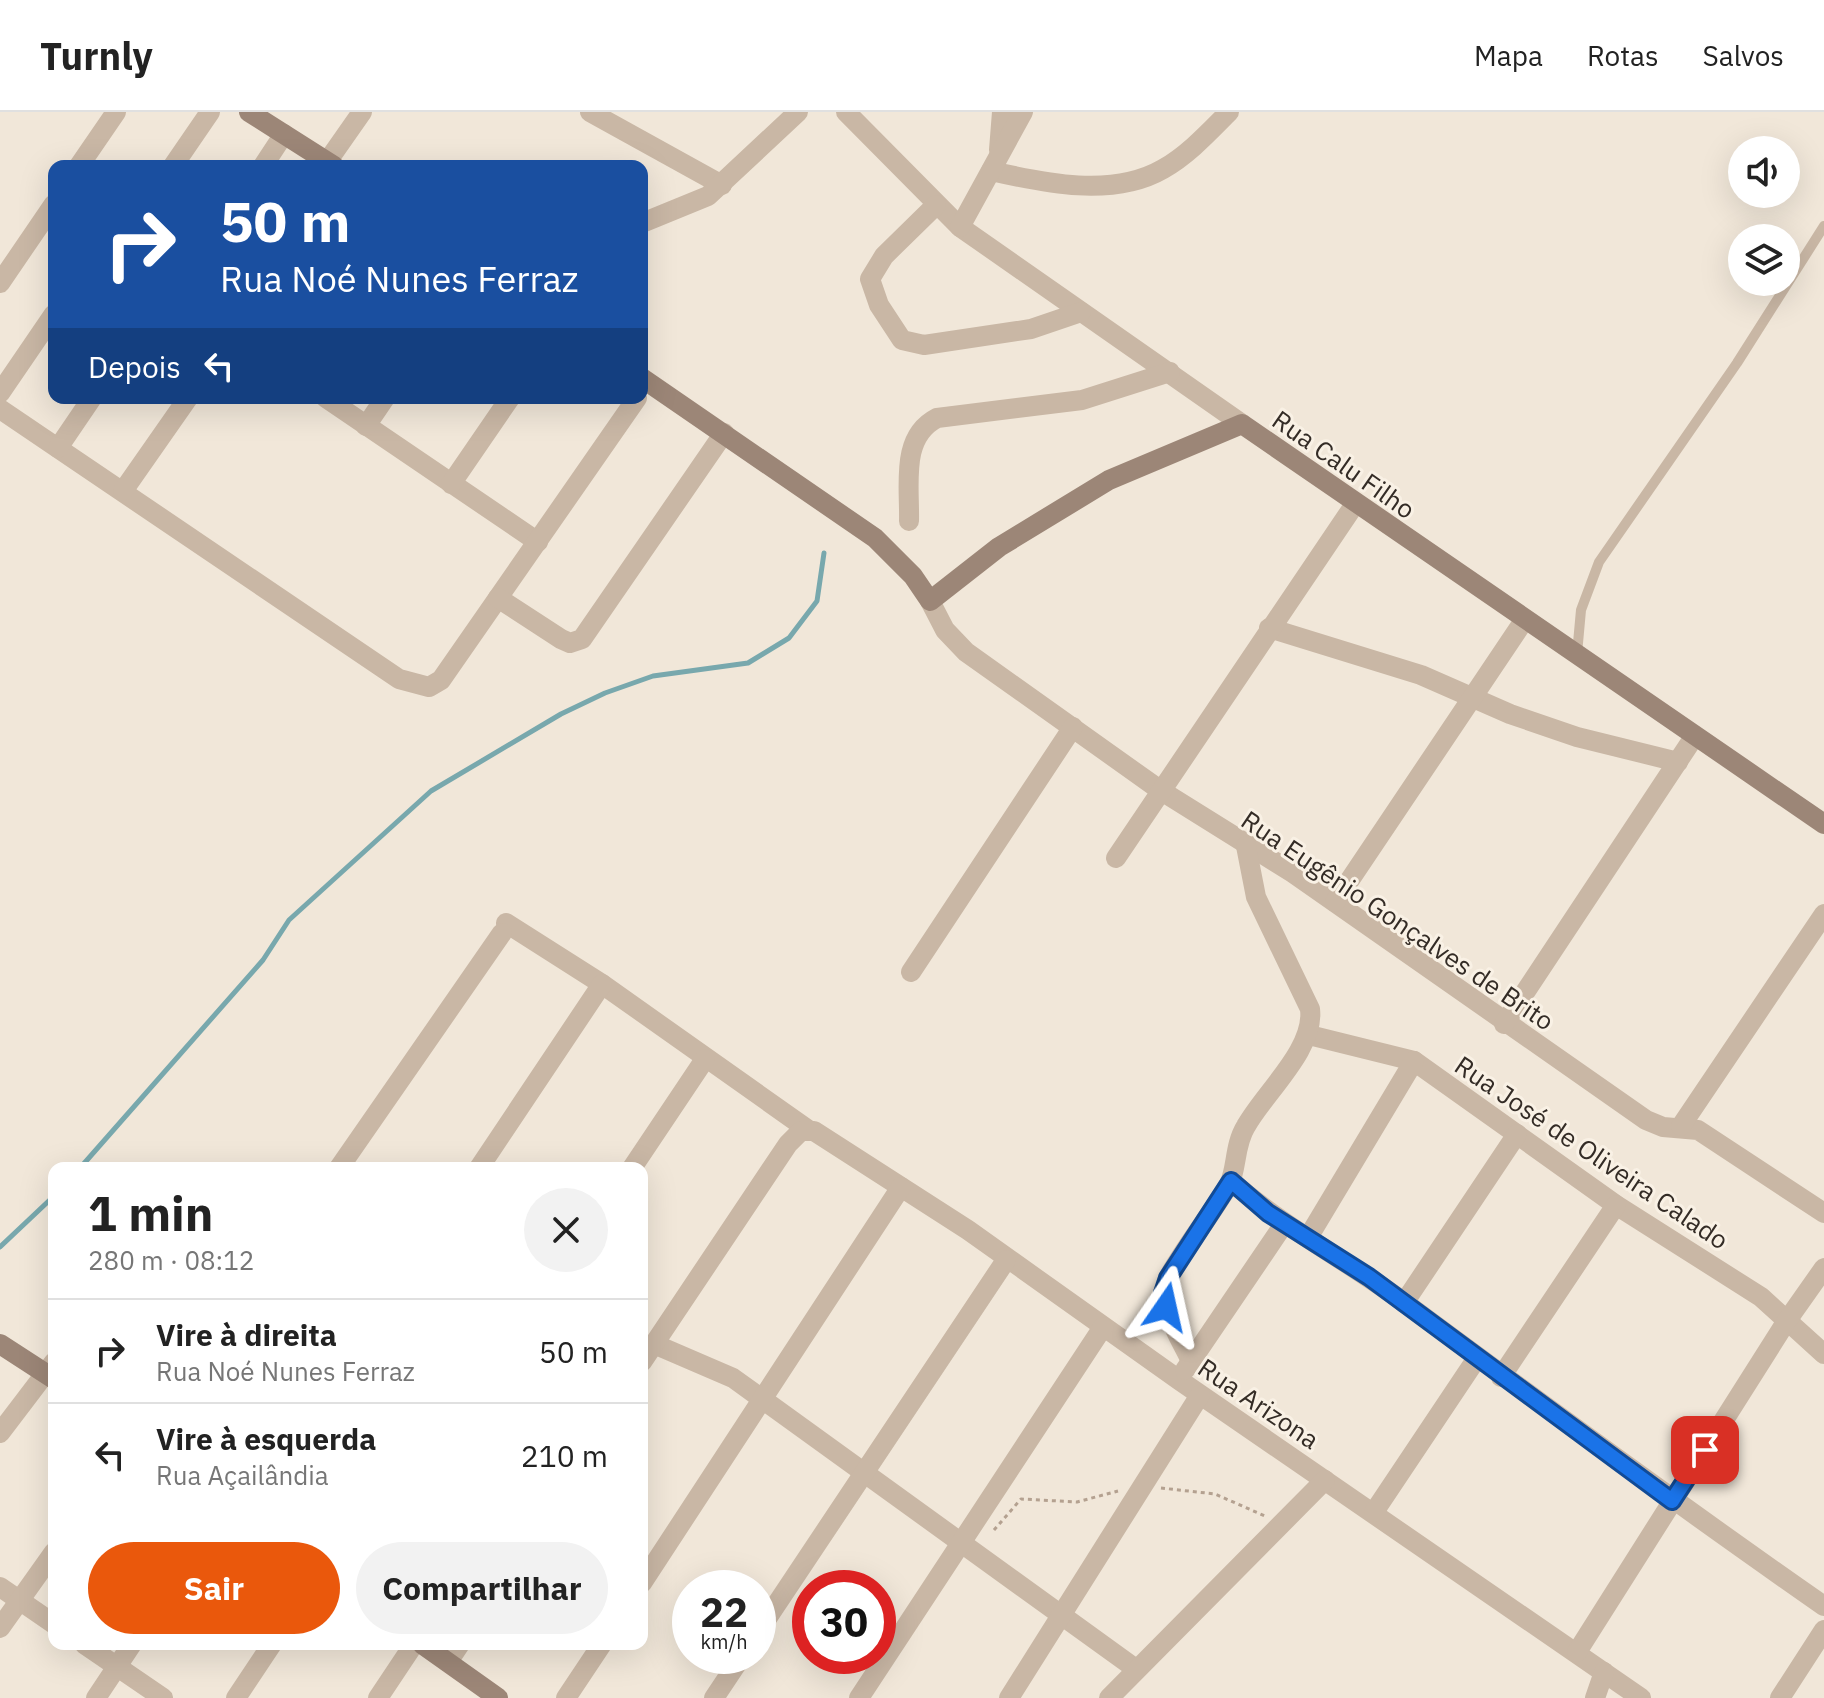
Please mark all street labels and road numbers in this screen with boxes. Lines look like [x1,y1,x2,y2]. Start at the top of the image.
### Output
street label: Rua Calu Filho [1266,402,1422,526]
street label: Rua Eugênio Gonçalves de Brito [1235,802,1561,1038]
street label: Rua José de Oliveira Calado [1449,1048,1735,1256]
street label: Rua Arizona [1192,1350,1326,1456]

